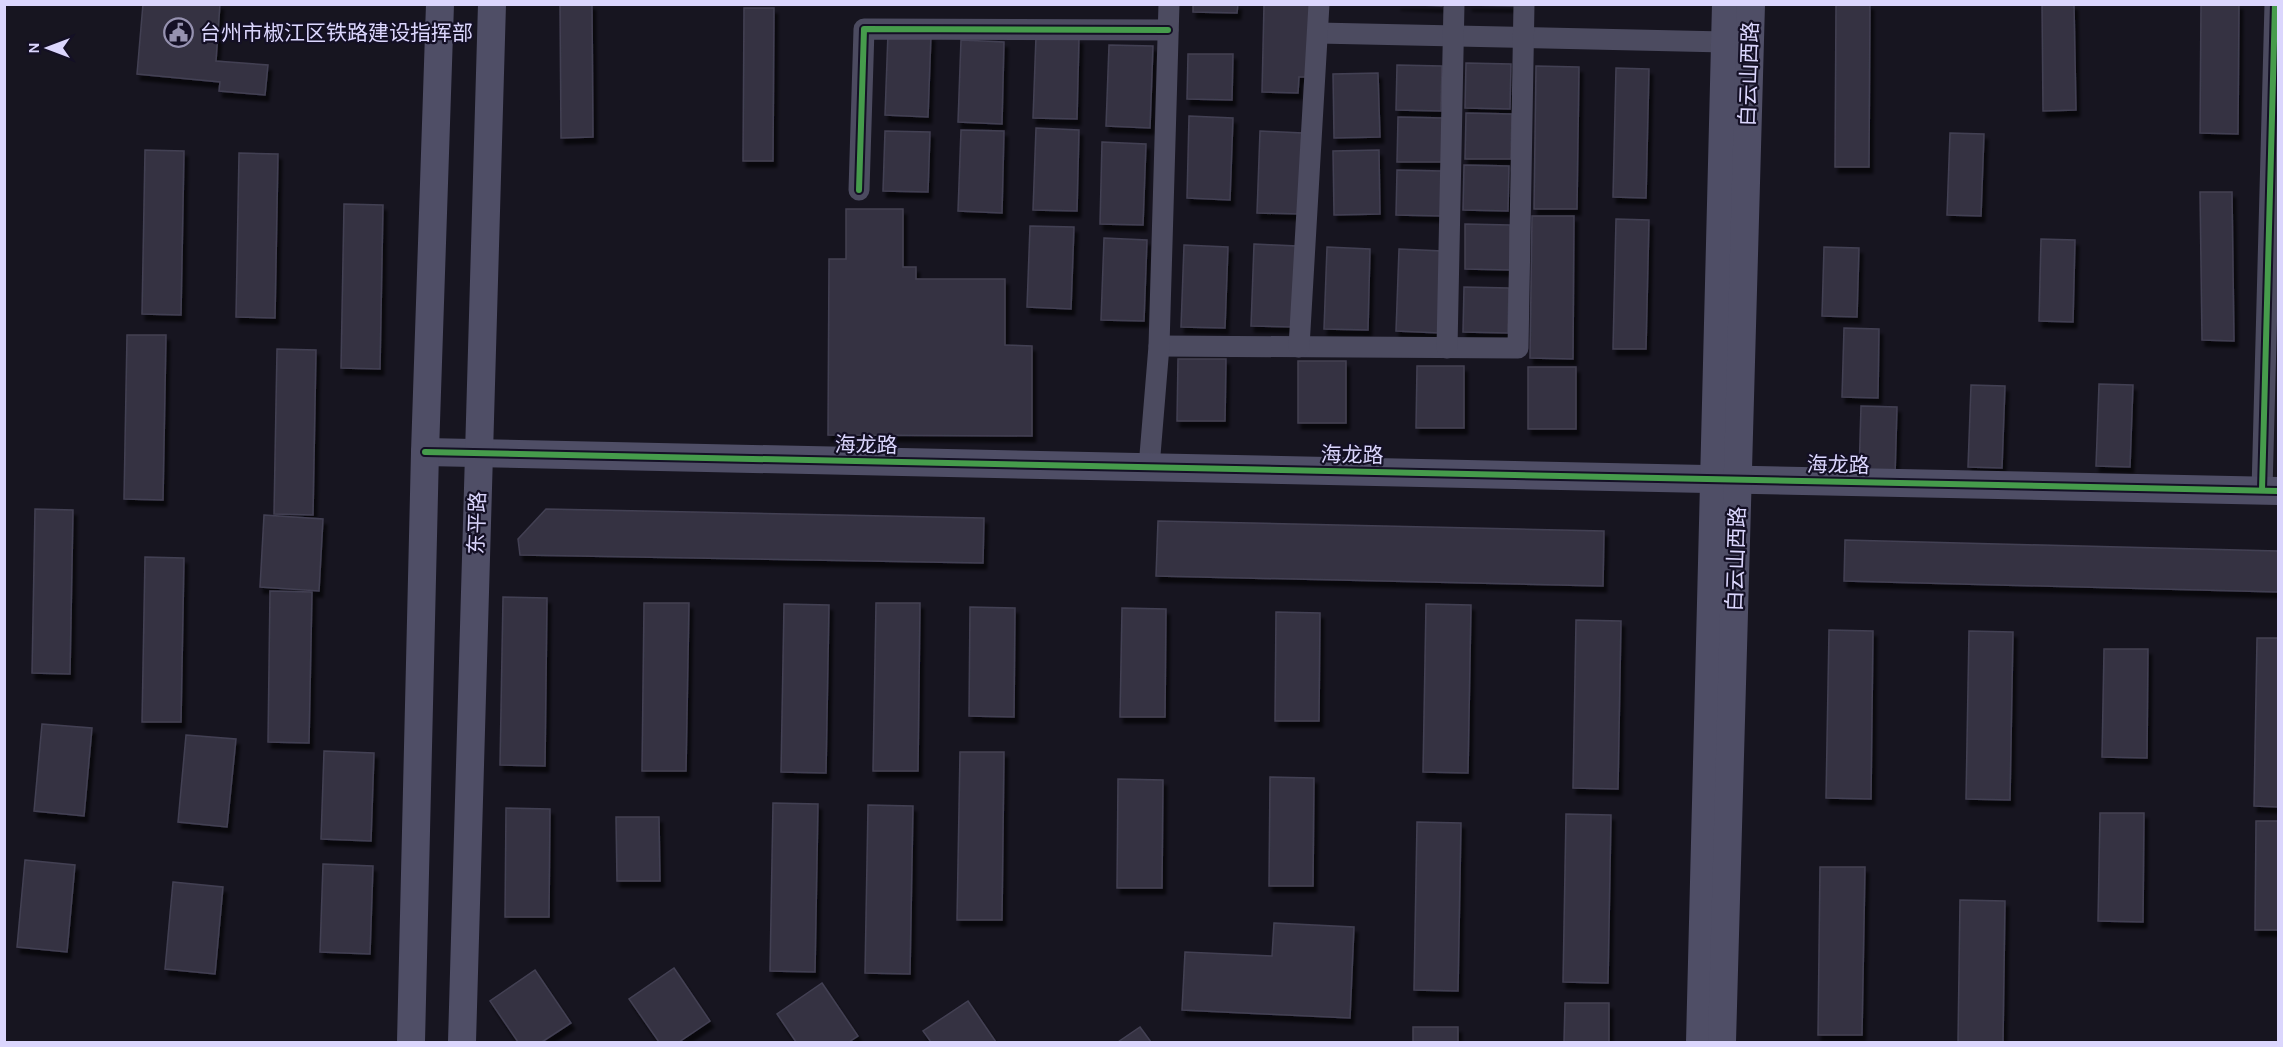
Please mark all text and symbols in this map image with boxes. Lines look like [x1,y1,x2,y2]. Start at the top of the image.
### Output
public building icon: 台州市椒江区铁路建设指挥部 [163,17,195,49]
north arrow [18,18,78,78]
place label: 台州市椒江区铁路建设指挥部 [200,21,473,45]
street label: 白云山西路 [1735,21,1763,127]
text: N [24,42,43,54]
street label: 海龙路 [834,432,898,458]
street label: 海龙路 [1320,442,1384,468]
street label: 海龙路 [1806,452,1870,478]
street label: 东平路 [464,491,490,555]
street label: 白云山西路 [1722,506,1750,612]

